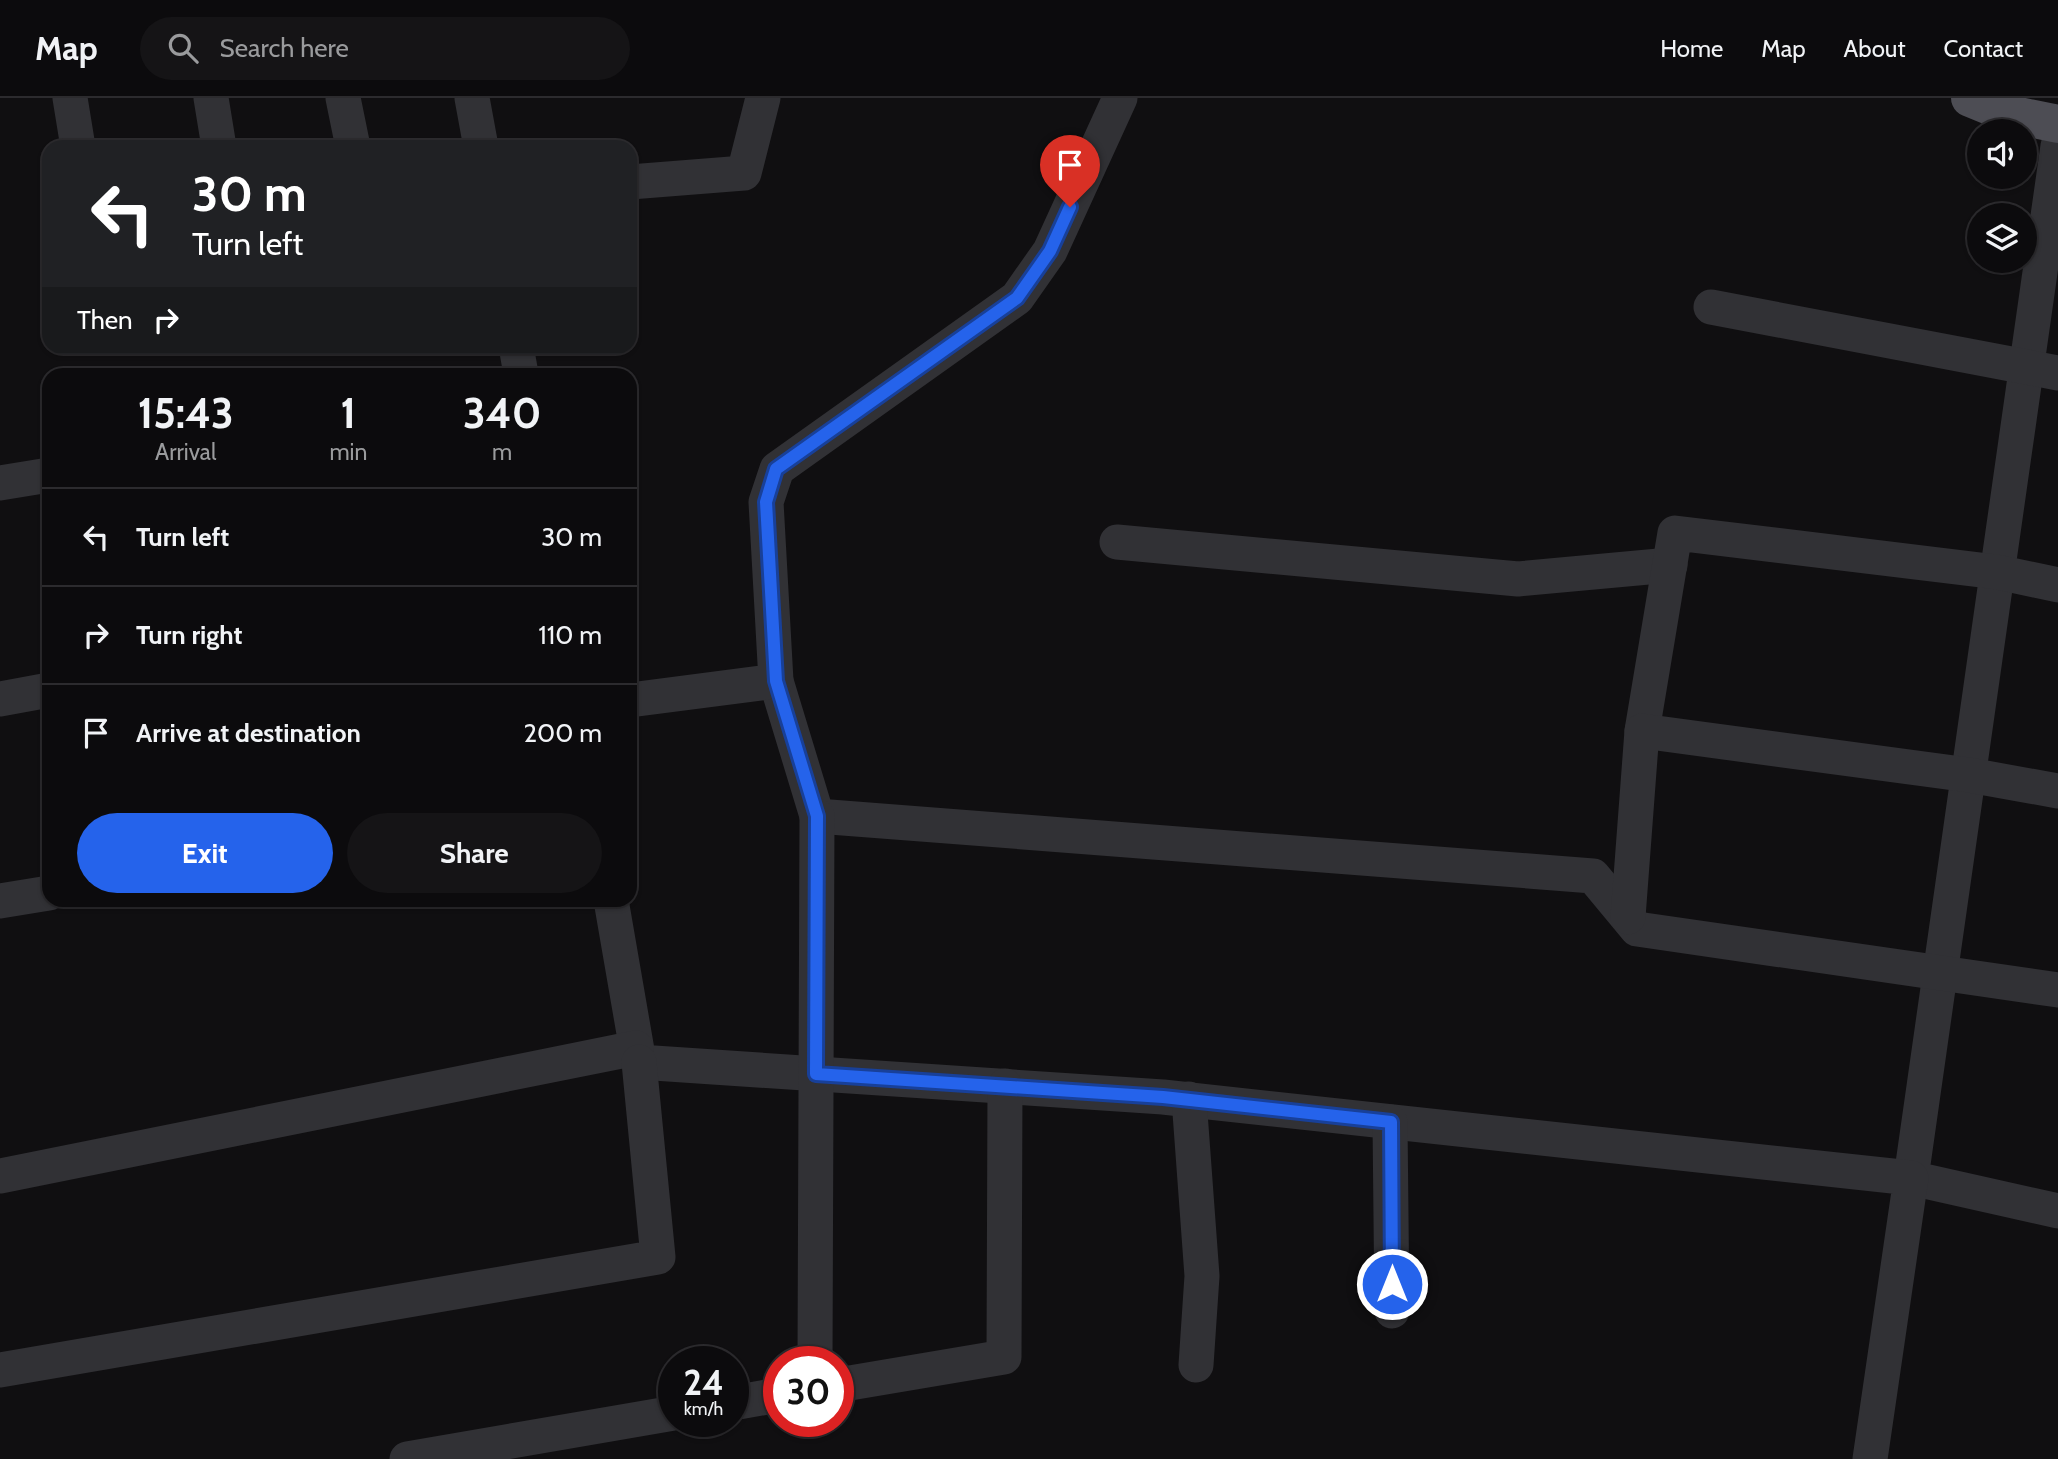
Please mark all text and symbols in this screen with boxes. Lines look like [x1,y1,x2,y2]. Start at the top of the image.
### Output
search box [140,17,630,80]
text: Map [35,28,98,68]
icon: search [164,29,202,67]
text: Search here [220,32,349,64]
text: Home [1660,34,1723,63]
text: Map [1761,34,1806,63]
text: About [1844,34,1906,63]
text: Contact [1944,34,2023,63]
map controls [1967,119,2037,273]
button: sound [1967,119,2037,189]
pin [1040,135,1100,207]
icon: arrive [1051,146,1089,184]
text: 30 m [192,164,307,223]
icon: left [77,168,168,259]
button: layers [1967,203,2037,273]
text: Turn left [192,224,303,263]
icon: right [147,301,185,339]
text: Then [77,304,133,336]
text: 15:43 [138,387,234,439]
text: 1 [341,387,356,439]
text: 340 [463,387,541,439]
text: Arrival [155,438,216,466]
text: min [329,438,367,466]
text: m [492,438,512,466]
icon: left [77,518,115,556]
text: Turn left [136,521,229,553]
text: 30 m [541,521,602,553]
icon: right [77,616,115,654]
text: Turn right [136,619,242,651]
text: 110 m [538,619,602,651]
icon: arrive [77,714,115,752]
text: Arrive at destination [136,717,361,749]
text: 200 m [523,717,602,749]
button: Exit [77,813,333,893]
button: Share [347,813,602,893]
position arrow [1355,1247,1429,1321]
speed limit sign: 30 [763,1346,854,1437]
text: 24 [683,1361,724,1404]
text: km/h [684,1398,723,1420]

